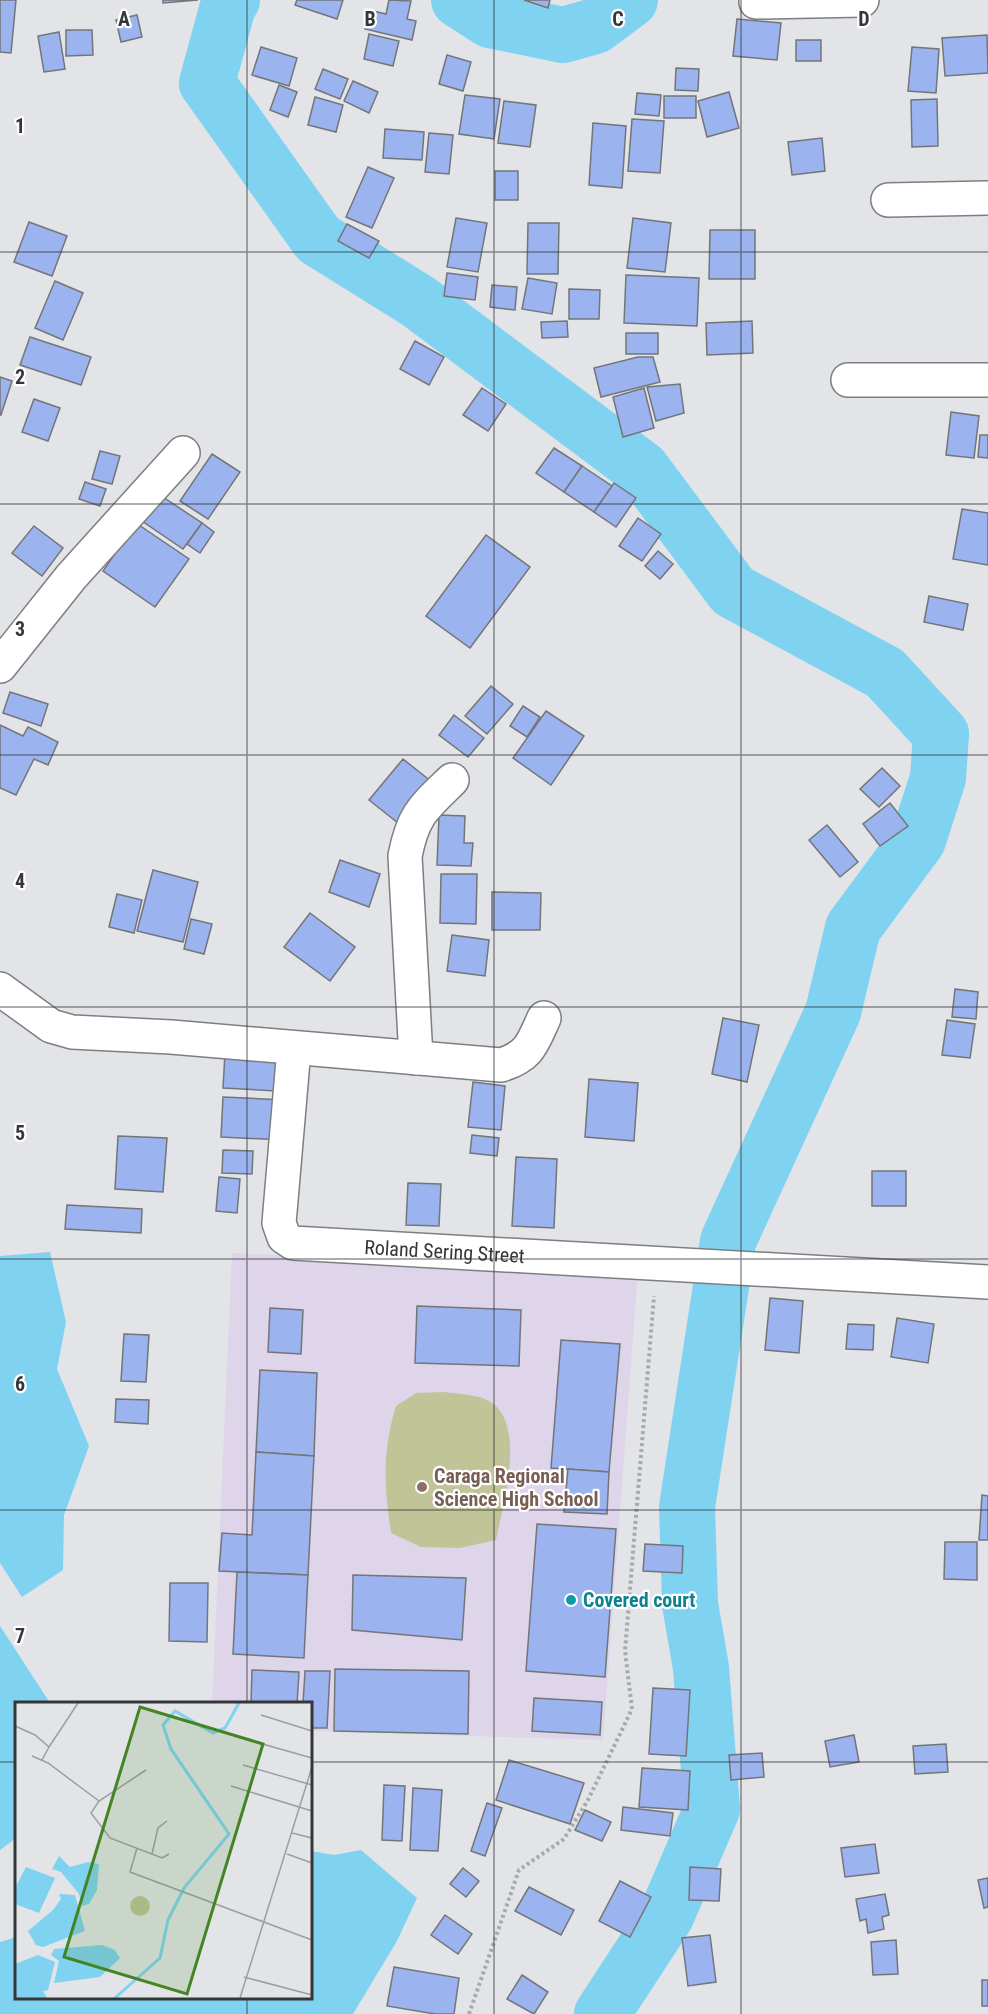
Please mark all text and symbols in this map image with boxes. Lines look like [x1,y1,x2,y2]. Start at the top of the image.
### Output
text: A [118,7,130,31]
text: B [364,7,376,31]
text: C [612,7,624,31]
text: D [858,7,870,31]
text: 1 [15,114,25,138]
text: 2 [15,365,25,389]
text: 3 [15,617,25,641]
text: 4 [15,869,25,893]
text: 5 [15,1121,25,1145]
street label: Roland Sering Street [364,1235,525,1268]
text: 6 [15,1372,25,1396]
place label: Caraga Regional Science High School [434,1464,598,1511]
marker: Caraga Regional Science High School [415,1480,429,1494]
place label: Covered court [583,1588,695,1612]
marker: Covered court [564,1593,578,1607]
text: 7 [15,1624,25,1648]
inset map [15,1702,312,1999]

